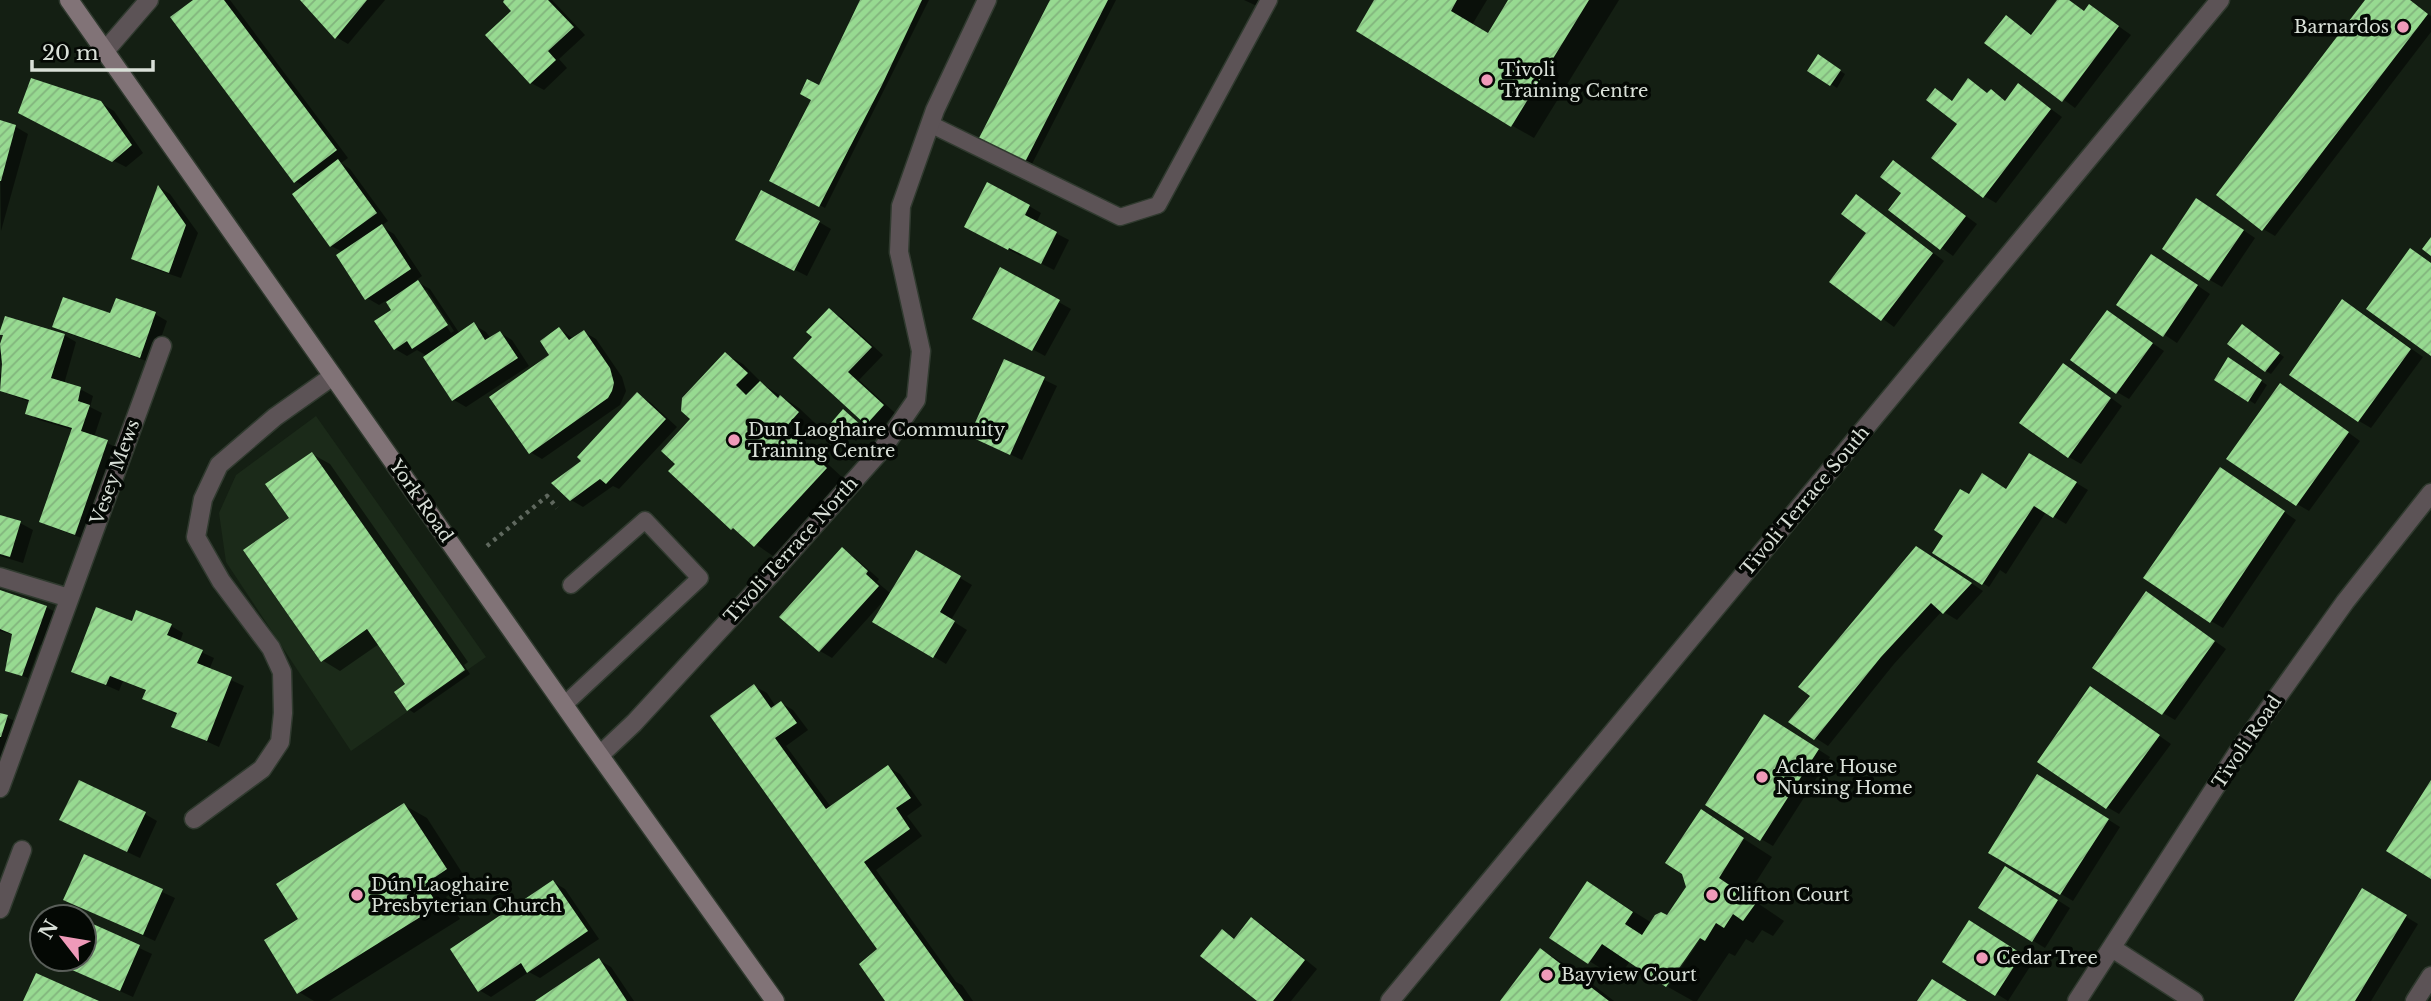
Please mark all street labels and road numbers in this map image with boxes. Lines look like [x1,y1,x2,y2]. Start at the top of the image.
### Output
street label: Vesey Mews [86,417,144,528]
street label: Tivoli Terrace South [1736,422,1874,580]
street label: York Road [384,455,457,546]
street label: Tivoli Terrace North [720,472,862,628]
street label: Tivoli Road [2208,691,2286,793]

